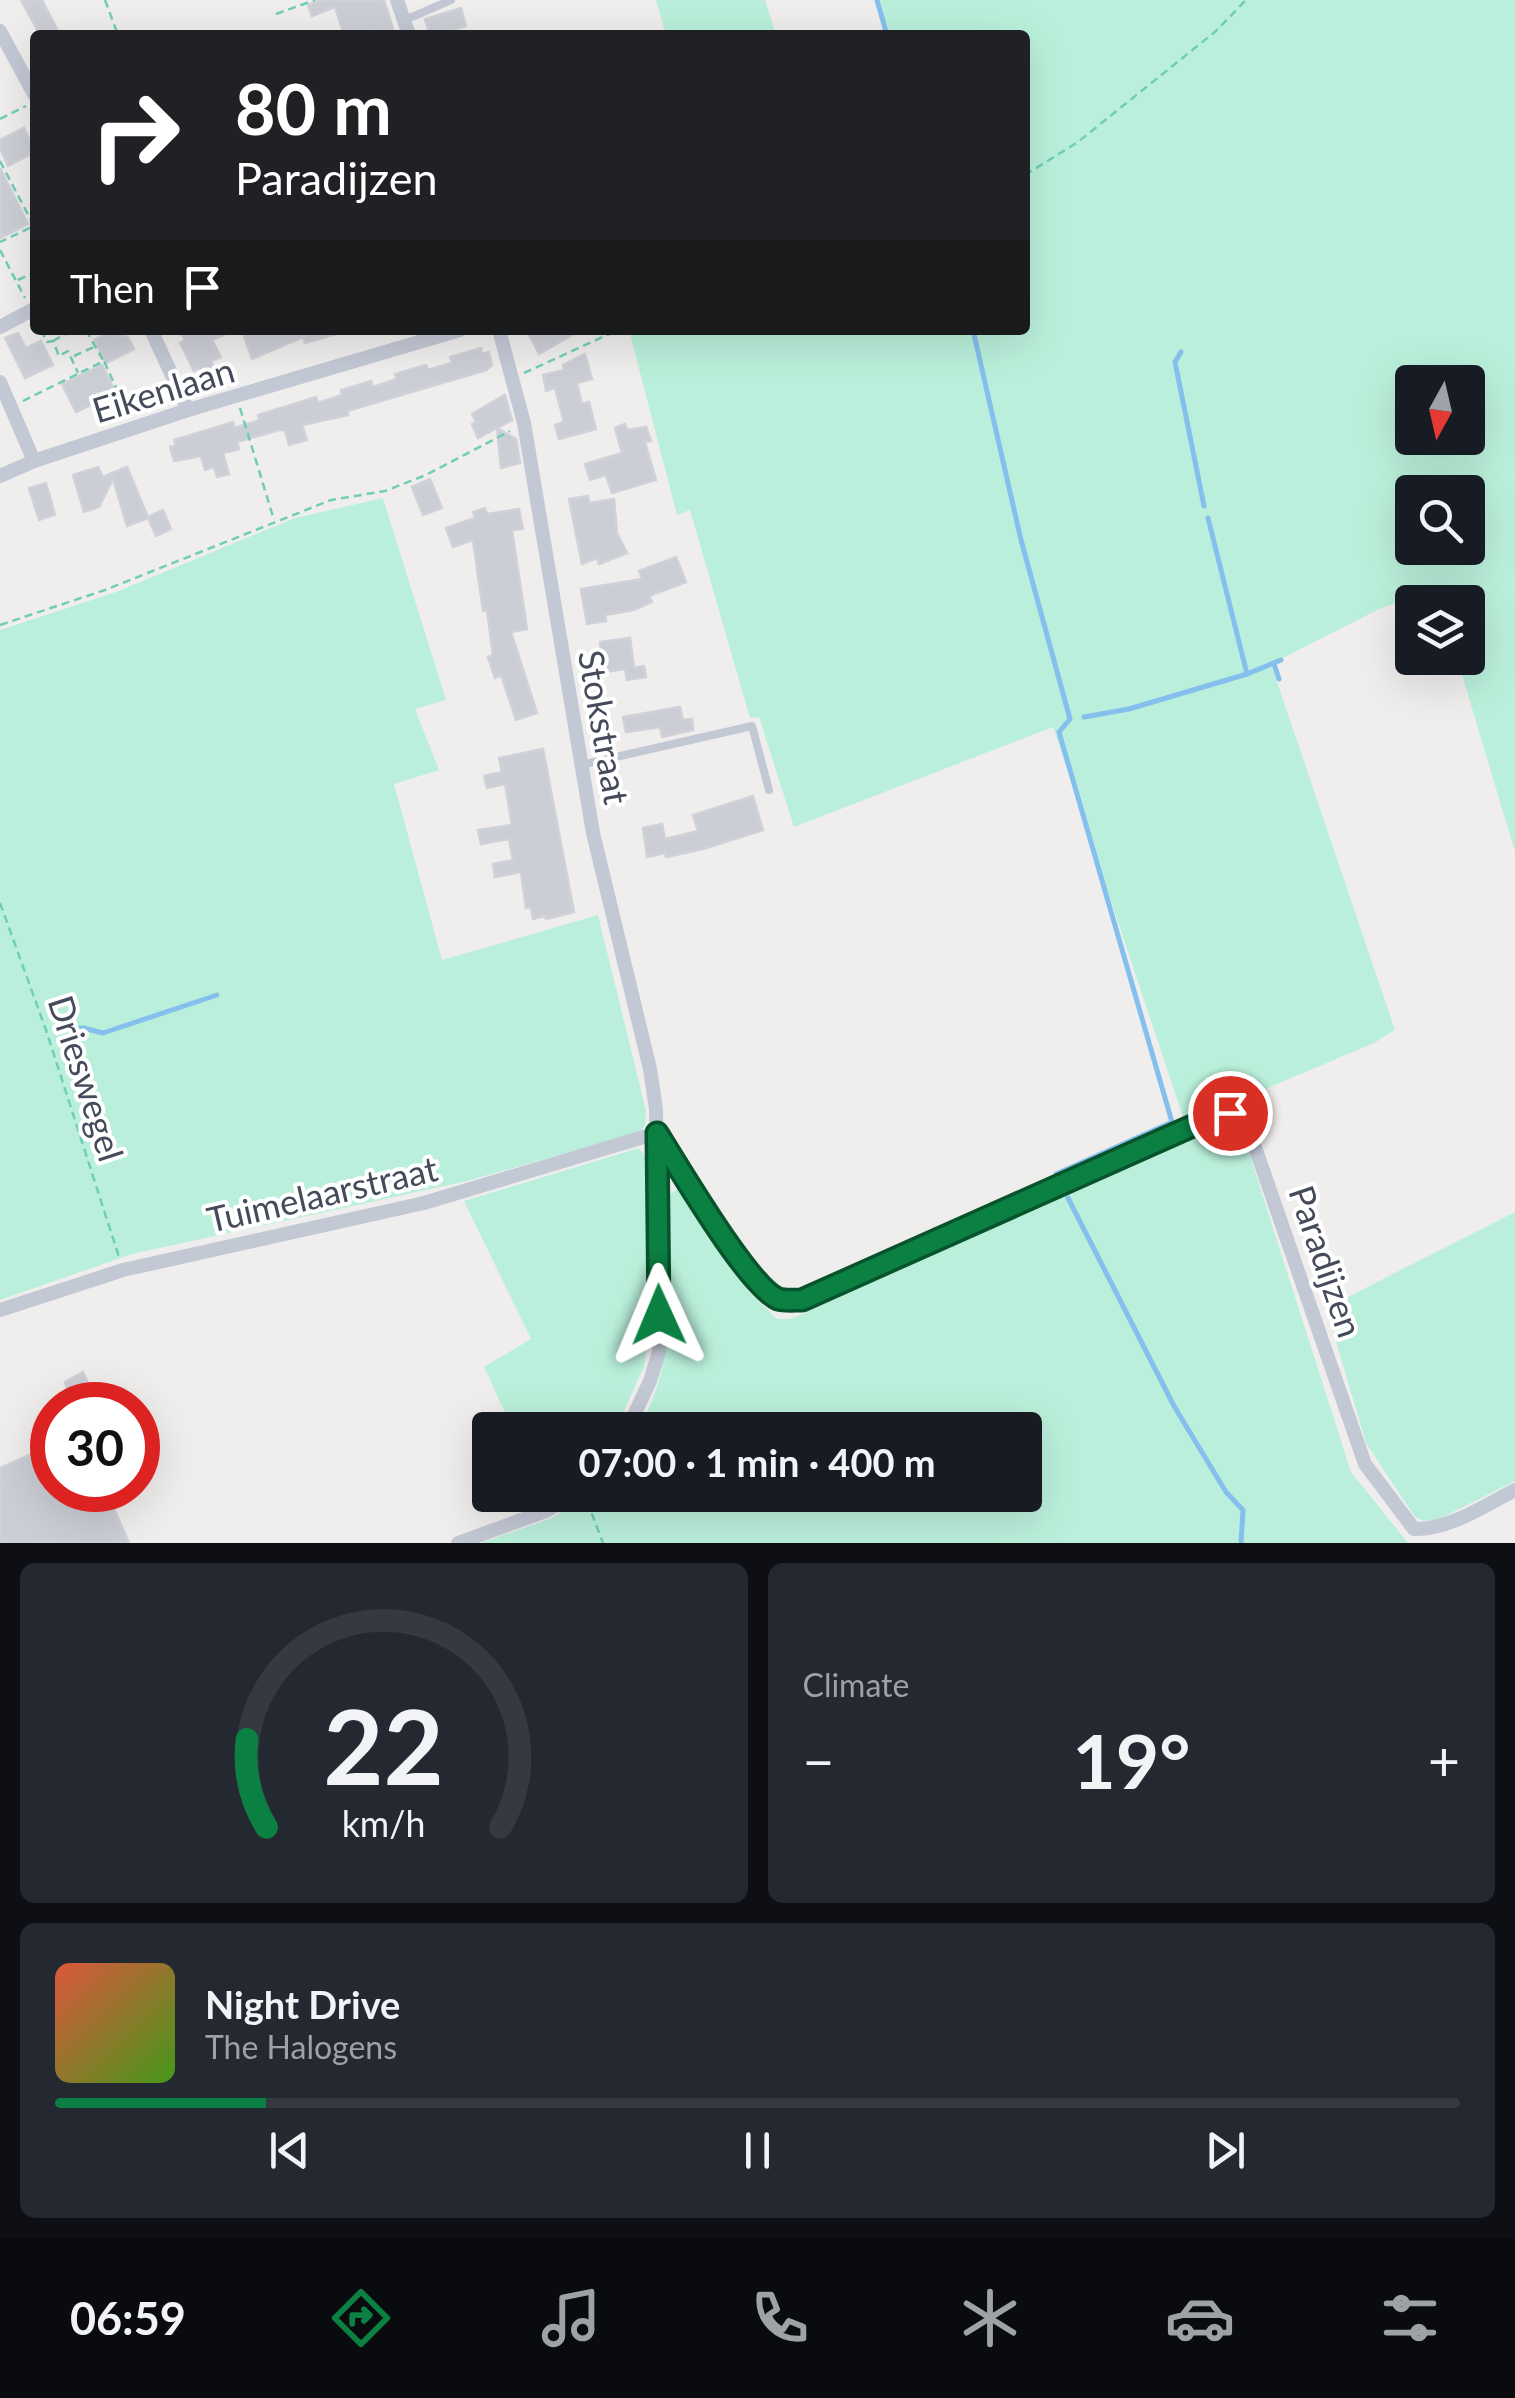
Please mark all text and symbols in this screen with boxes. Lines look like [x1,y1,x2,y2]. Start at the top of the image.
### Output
text: 80 m [235,66,392,150]
icon: right [70,70,200,200]
text: Paradijzen [235,151,438,205]
icon: arrive [175,260,230,315]
text: Then [70,265,155,311]
street label: Eikenlaan [87,348,239,430]
north arrow [1395,365,1485,455]
map controls [1395,365,1485,675]
button: search [1395,475,1485,565]
button: layers [1395,585,1485,675]
street label: Stokstraat [571,647,639,808]
street label: Drieswegel [41,990,133,1166]
pin [1188,1071,1273,1156]
icon: arrive [1203,1086,1258,1141]
street label: Tuimelaarstraat [203,1146,442,1240]
street label: Paradijzen [1281,1180,1373,1342]
position arrow [607,1263,711,1367]
speed limit sign: 30 [30,1382,160,1512]
text: 07:00 · 1 min · 400 m [578,1439,936,1485]
text: Climate [803,1665,909,1704]
text: 22 [323,1682,444,1807]
text: 19° [1072,1715,1190,1805]
text: − [803,1727,834,1793]
text: + [1428,1727,1460,1793]
text: km/h [342,1802,426,1845]
text: Night Drive [205,1981,400,2027]
text: The Halogens [205,2027,397,2066]
icon: previous [262,2123,317,2178]
icon: pause [730,2123,785,2178]
icon: next [1198,2123,1253,2178]
icon: directions [326,2283,396,2353]
icon: music [536,2283,606,2353]
icon: phone [745,2283,815,2353]
icon: climate [955,2283,1025,2353]
icon: car [1165,2283,1235,2353]
icon: filters [1375,2283,1445,2353]
text: 06:59 [70,2291,186,2345]

